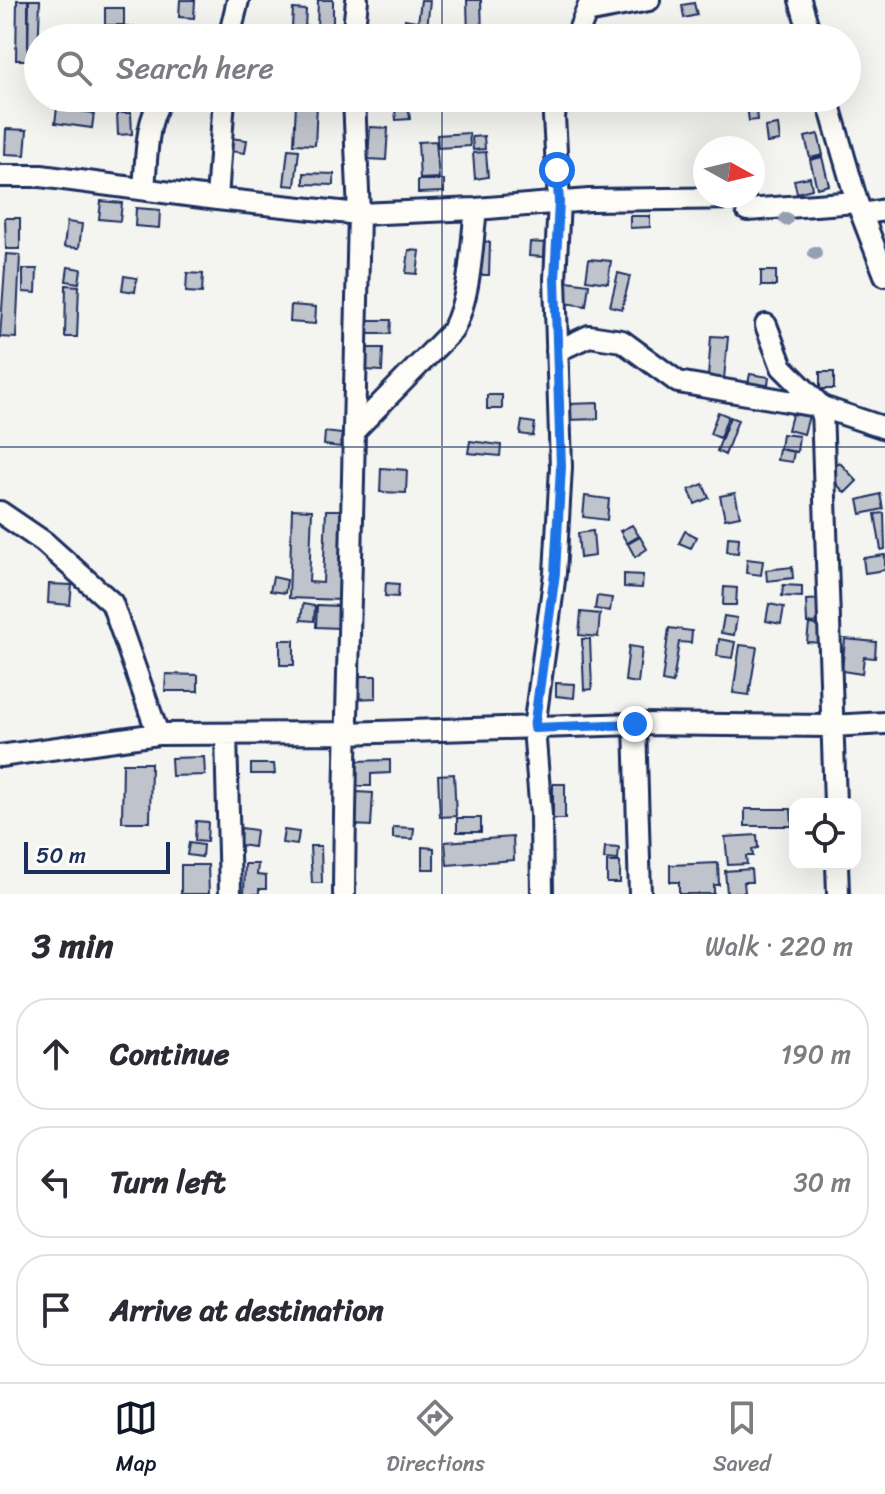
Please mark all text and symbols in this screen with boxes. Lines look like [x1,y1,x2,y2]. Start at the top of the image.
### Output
search box [24,24,861,112]
text: Search here [116,41,274,95]
icon: search [52,46,96,90]
north arrow [693,136,765,208]
route start [539,152,575,188]
route end [617,706,653,742]
map controls [789,798,861,870]
button: locate [789,798,861,870]
text: 50 m [36,836,86,875]
scale bar [24,838,170,874]
text: 3 min [32,916,113,976]
text: Walk · 220 m [705,923,853,969]
text: Continue [110,1027,229,1081]
text: 190 m [781,1031,851,1077]
icon: ahead [34,1032,78,1076]
text: Turn left [110,1155,226,1209]
text: 30 m [794,1159,851,1205]
icon: left [34,1160,78,1204]
text: Arrive at destination [110,1283,384,1337]
icon: arrive [34,1288,78,1332]
tab: Map [114,1396,158,1483]
tab: Directions [386,1396,485,1483]
tab: Saved [713,1396,771,1483]

